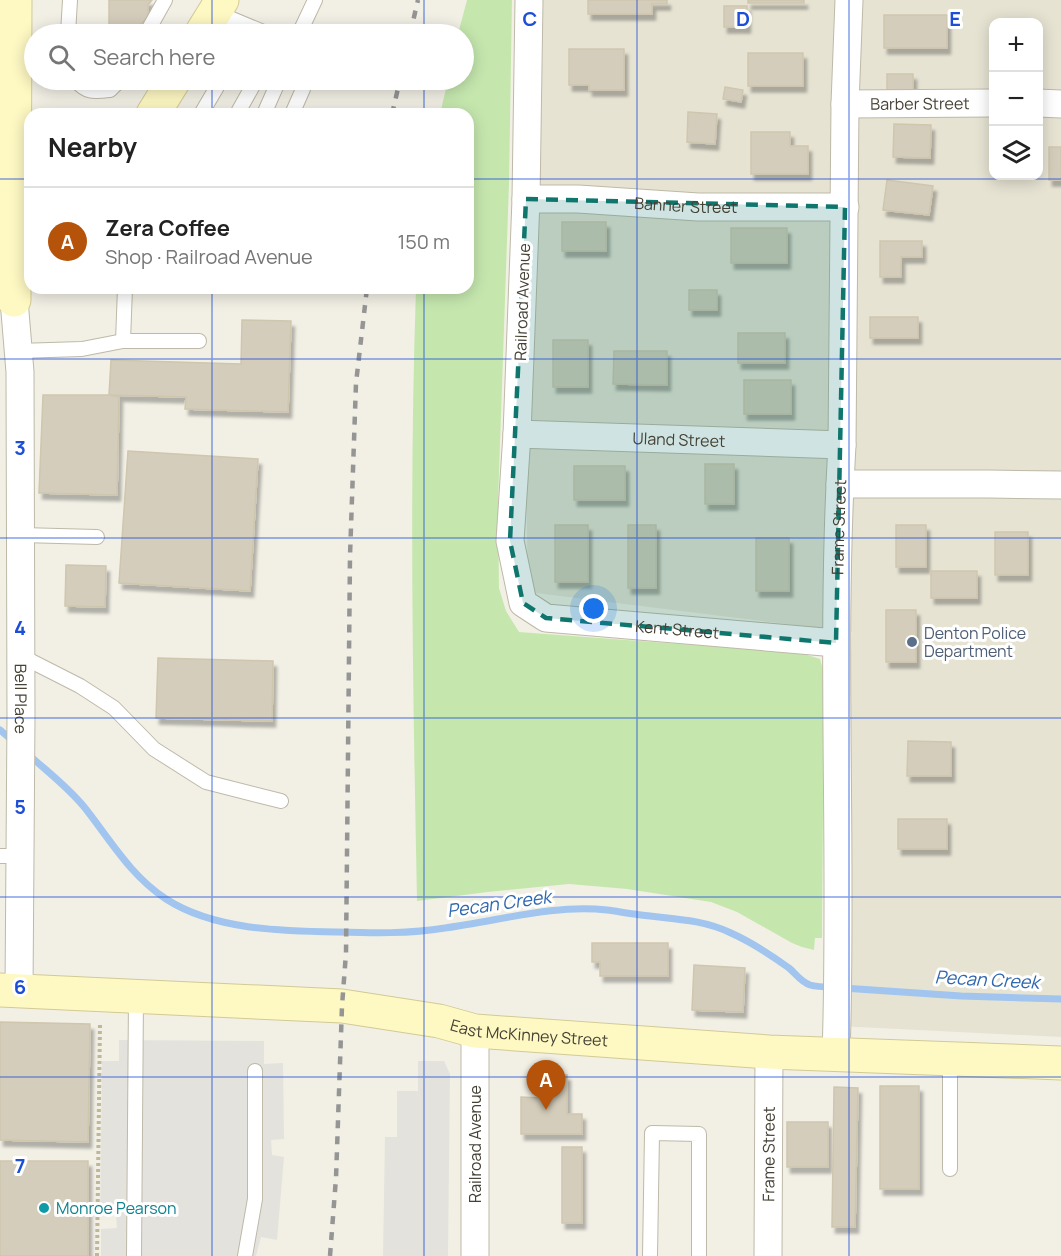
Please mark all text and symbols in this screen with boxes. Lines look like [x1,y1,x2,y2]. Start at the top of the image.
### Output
text: C [523,5,537,32]
text: D [736,5,750,32]
text: E [949,5,961,32]
map controls [989,18,1043,180]
button: + [989,18,1043,72]
search box [24,24,474,90]
icon: search [45,41,78,74]
text: Search here [93,42,215,72]
button: − [989,72,1043,126]
street label: Barber Street [870,92,970,115]
button: layers [989,126,1043,180]
text: Nearby [48,129,137,165]
street label: Banner Street [634,192,737,218]
text: Zera Coffee [105,213,230,243]
text: A [61,228,74,255]
text: 150 m [397,228,450,255]
text: Shop · Railroad Avenue [105,243,313,270]
street label: Railroad Avenue [509,243,535,361]
street label: Uland Street [632,427,726,452]
text: 3 [14,434,26,461]
street label: Frame Street [826,479,851,575]
your location [579,594,608,623]
text: 4 [14,614,26,641]
street label: Kent Street [634,615,720,644]
place label: Denton Police Department [924,622,1026,662]
marker: Denton Police Department [905,635,919,649]
street label: Bell Place [10,664,32,734]
text: 5 [14,793,26,820]
water label: Pecan Creek [445,883,555,922]
water label: Pecan Creek [934,964,1043,994]
text: 6 [14,973,26,1000]
street label: East McKinney Street [448,1014,609,1051]
pin: A [526,1060,566,1110]
street label: Railroad Avenue [464,1085,486,1203]
street label: Frame Street [757,1106,780,1202]
text: 7 [15,1152,25,1179]
place label: Monroe Pearson [56,1197,177,1219]
marker: Monroe Pearson [37,1201,51,1215]

